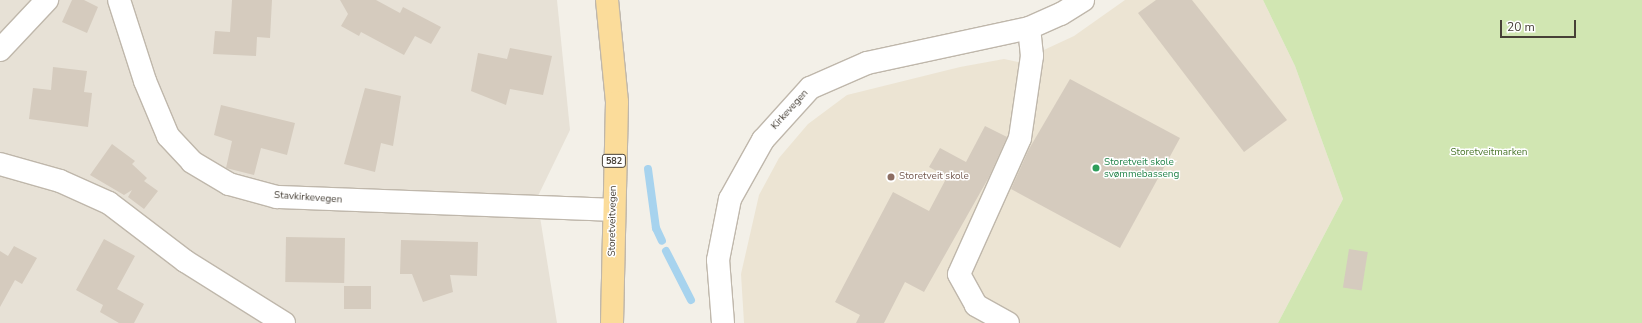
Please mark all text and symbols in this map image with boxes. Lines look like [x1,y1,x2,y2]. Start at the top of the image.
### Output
scale bar [1502,12,1578,38]
text: 20 m [1507,19,1535,35]
street label: Kirkevegen [769,88,811,132]
park label: Storetveitmarken [1450,147,1528,159]
road number: 582 [601,154,627,168]
place label: Storetveit skole svømmebasseng [1104,156,1179,180]
marker: Storetveit skole svømmebasseng [1091,163,1101,173]
place label: Storetveit skole [899,171,969,183]
marker: Storetveit skole [886,172,896,182]
street label: Storetveitvegen [606,185,620,257]
street label: Stavkirkevegen [274,190,342,206]

